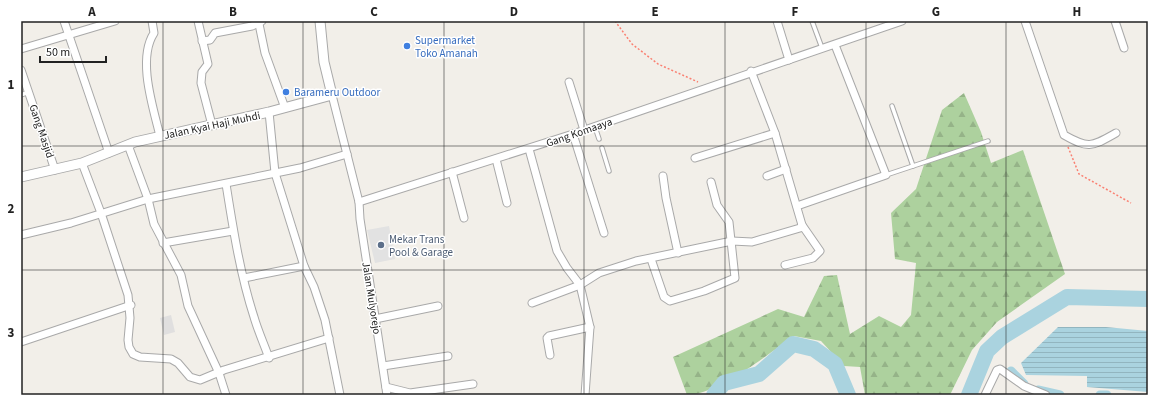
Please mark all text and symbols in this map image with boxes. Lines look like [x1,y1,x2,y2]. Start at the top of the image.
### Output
text: A [87,3,96,21]
text: B [229,3,237,21]
text: C [370,3,378,21]
text: D [510,3,518,21]
text: E [651,3,659,21]
text: F [792,3,799,21]
text: G [932,3,940,21]
text: H [1073,3,1081,21]
place label: Supermarket Toko Amanah [415,33,478,61]
scale bar [40,38,106,64]
marker: Supermarket Toko Amanah [402,41,412,51]
text: 50 m [46,44,70,61]
text: 1 [8,76,15,94]
place label: Barameru Outdoor [294,85,381,100]
marker: Barameru Outdoor [281,87,291,97]
street label: Gang Masjid [25,102,58,160]
street label: Jalan Kyai Haji Muhdi [163,108,262,143]
street label: Gang Komaaya [544,114,614,151]
text: 2 [8,200,15,218]
place label: Mekar Trans Pool & Garage [389,232,454,260]
marker: Mekar Trans Pool & Garage [376,240,386,250]
street label: Jalan Mulyorejo [358,261,385,335]
text: 3 [8,324,15,342]

